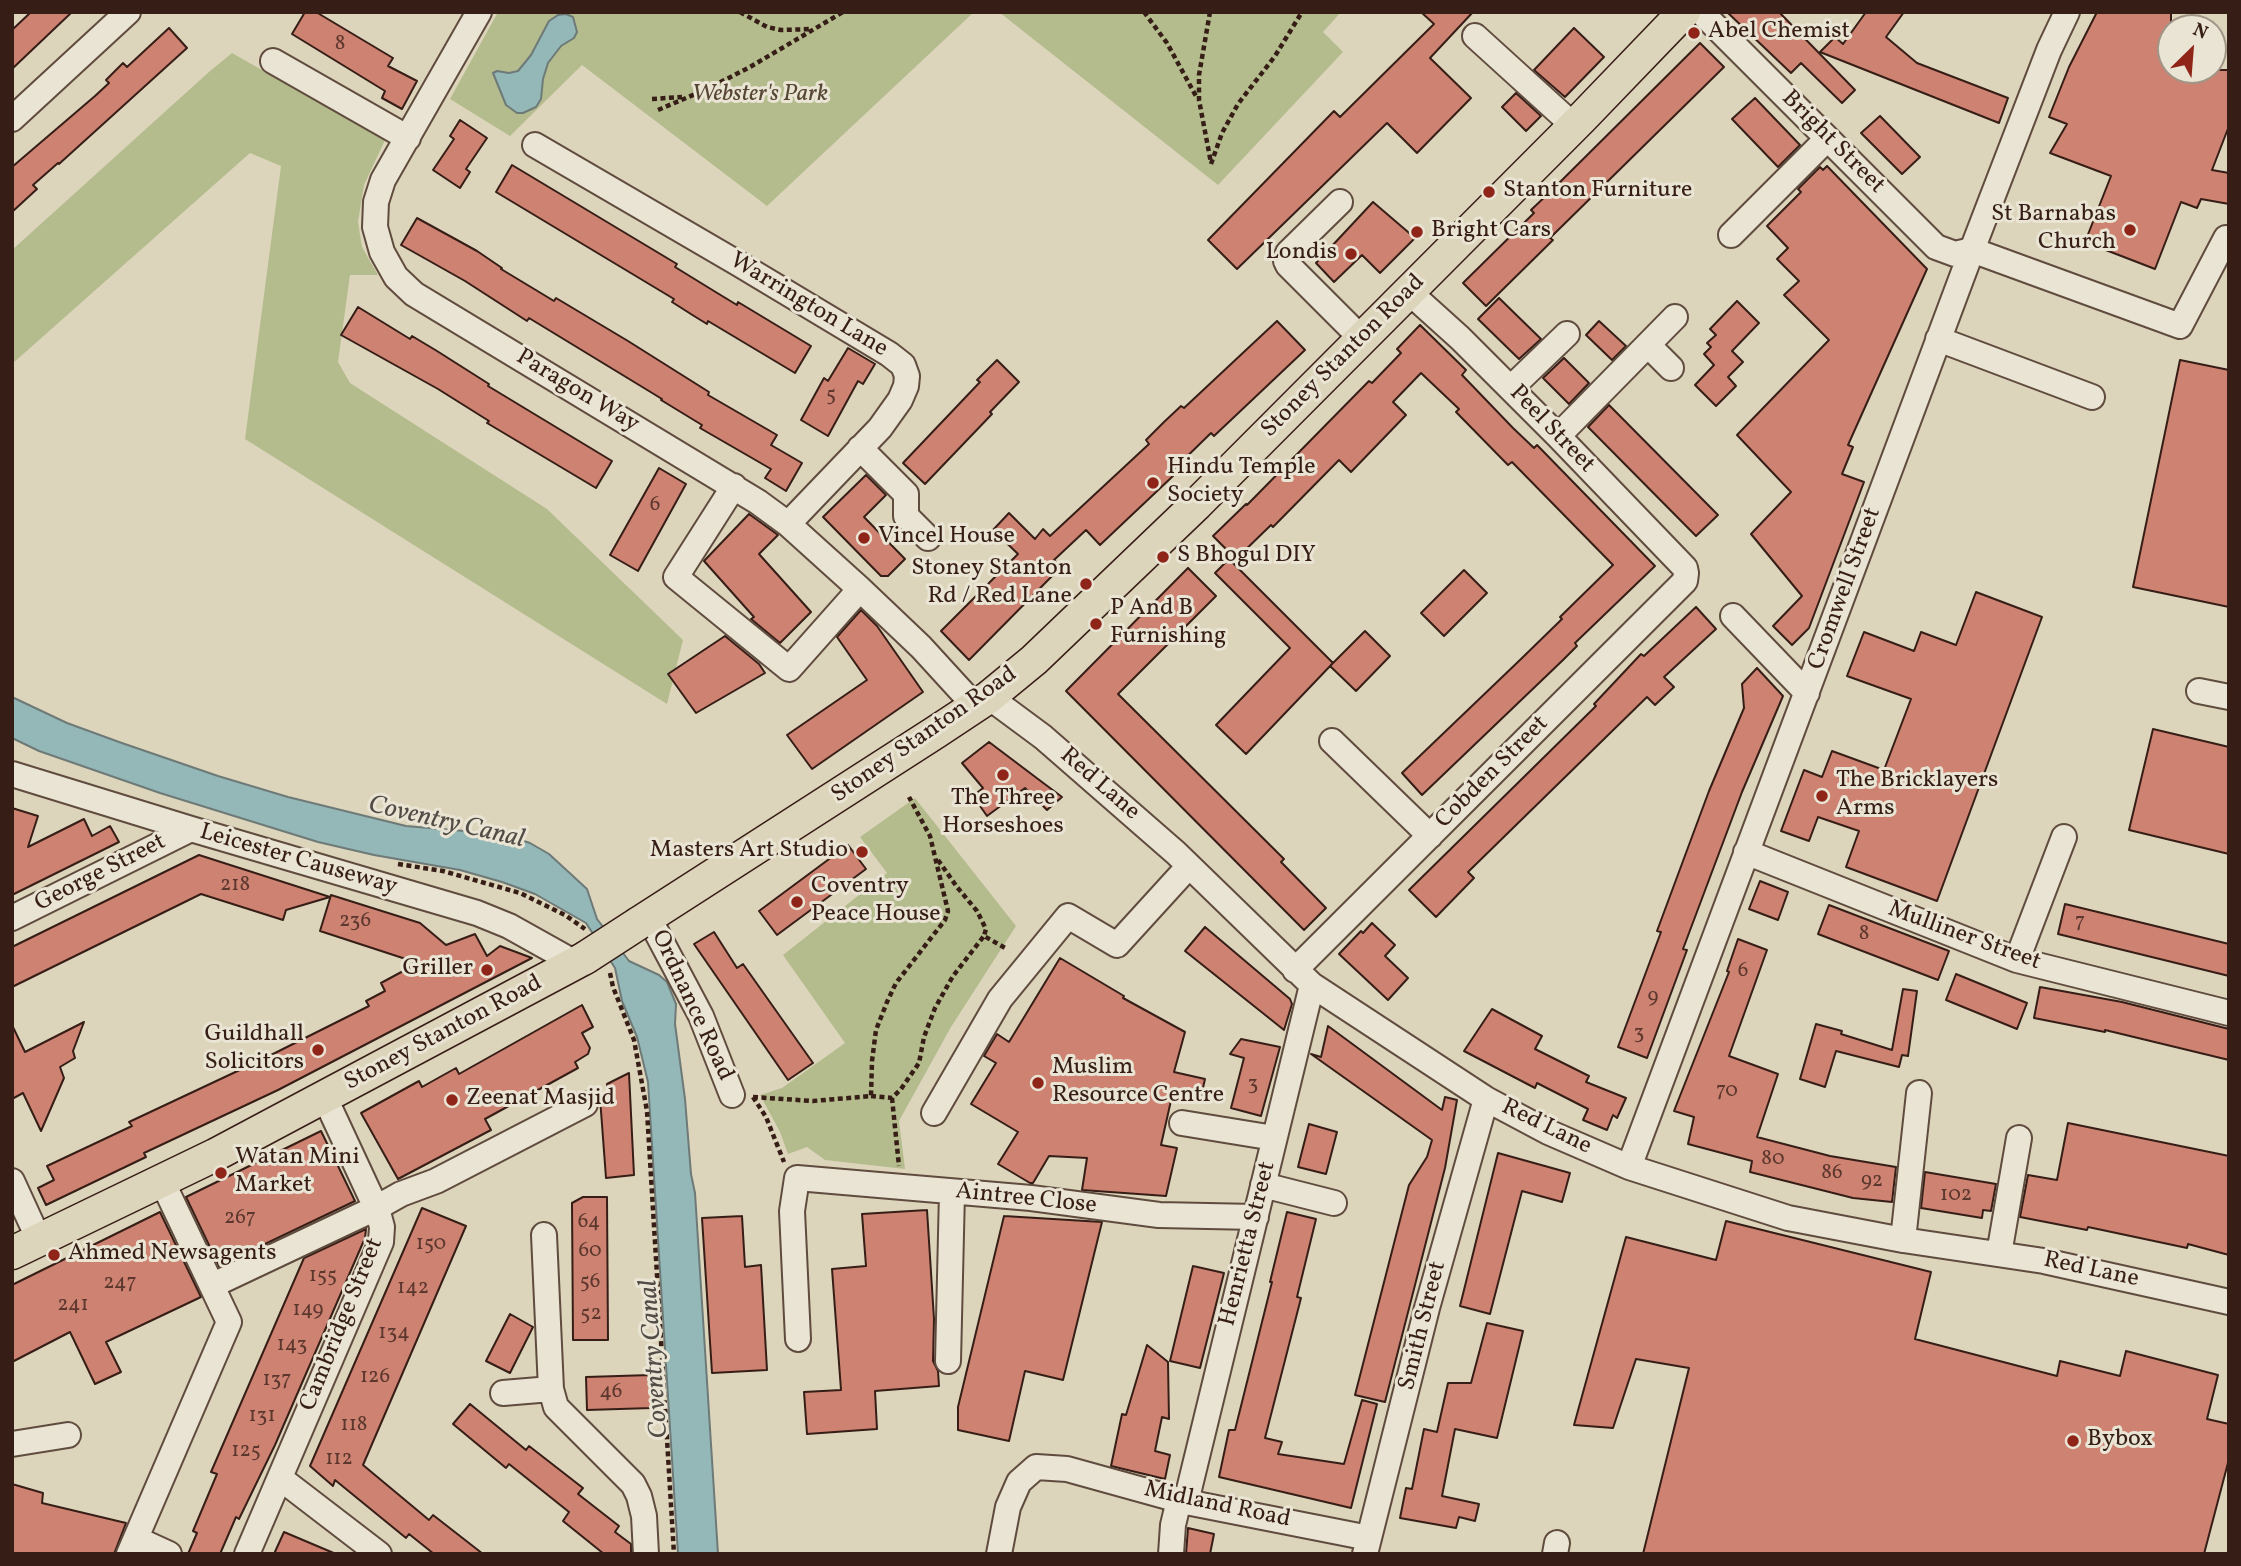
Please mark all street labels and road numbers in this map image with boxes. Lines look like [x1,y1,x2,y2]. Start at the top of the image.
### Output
street label: Bright Street [1774,85,1890,201]
street label: Warrington Lane [724,247,892,365]
street label: Stoney Stanton Road [1256,269,1432,445]
street label: Paragon Way [510,344,644,440]
street label: Peel Street [1502,380,1600,480]
street label: Cromwell Street [1803,504,1889,674]
street label: Stoney Stanton Road [827,661,1023,811]
street label: Cobden Street [1430,710,1556,836]
street label: Red Lane [1053,742,1145,828]
street label: Leicester Causeway [196,819,400,903]
street label: George Street [31,829,171,919]
street label: Mulliner Street [1884,896,2044,978]
street label: Ordnance Road [644,926,738,1086]
street label: Stoney Stanton Road [340,970,548,1098]
street label: Red Lane [1496,1094,1596,1162]
street label: Henrietta Street [1215,1159,1283,1329]
street label: Aintree Close [954,1178,1098,1222]
street label: Cambridge Street [295,1234,391,1416]
street label: Red Lane [2041,1247,2141,1295]
street label: Smith Street [1394,1258,1454,1394]
street label: Midland Road [1141,1476,1293,1536]

